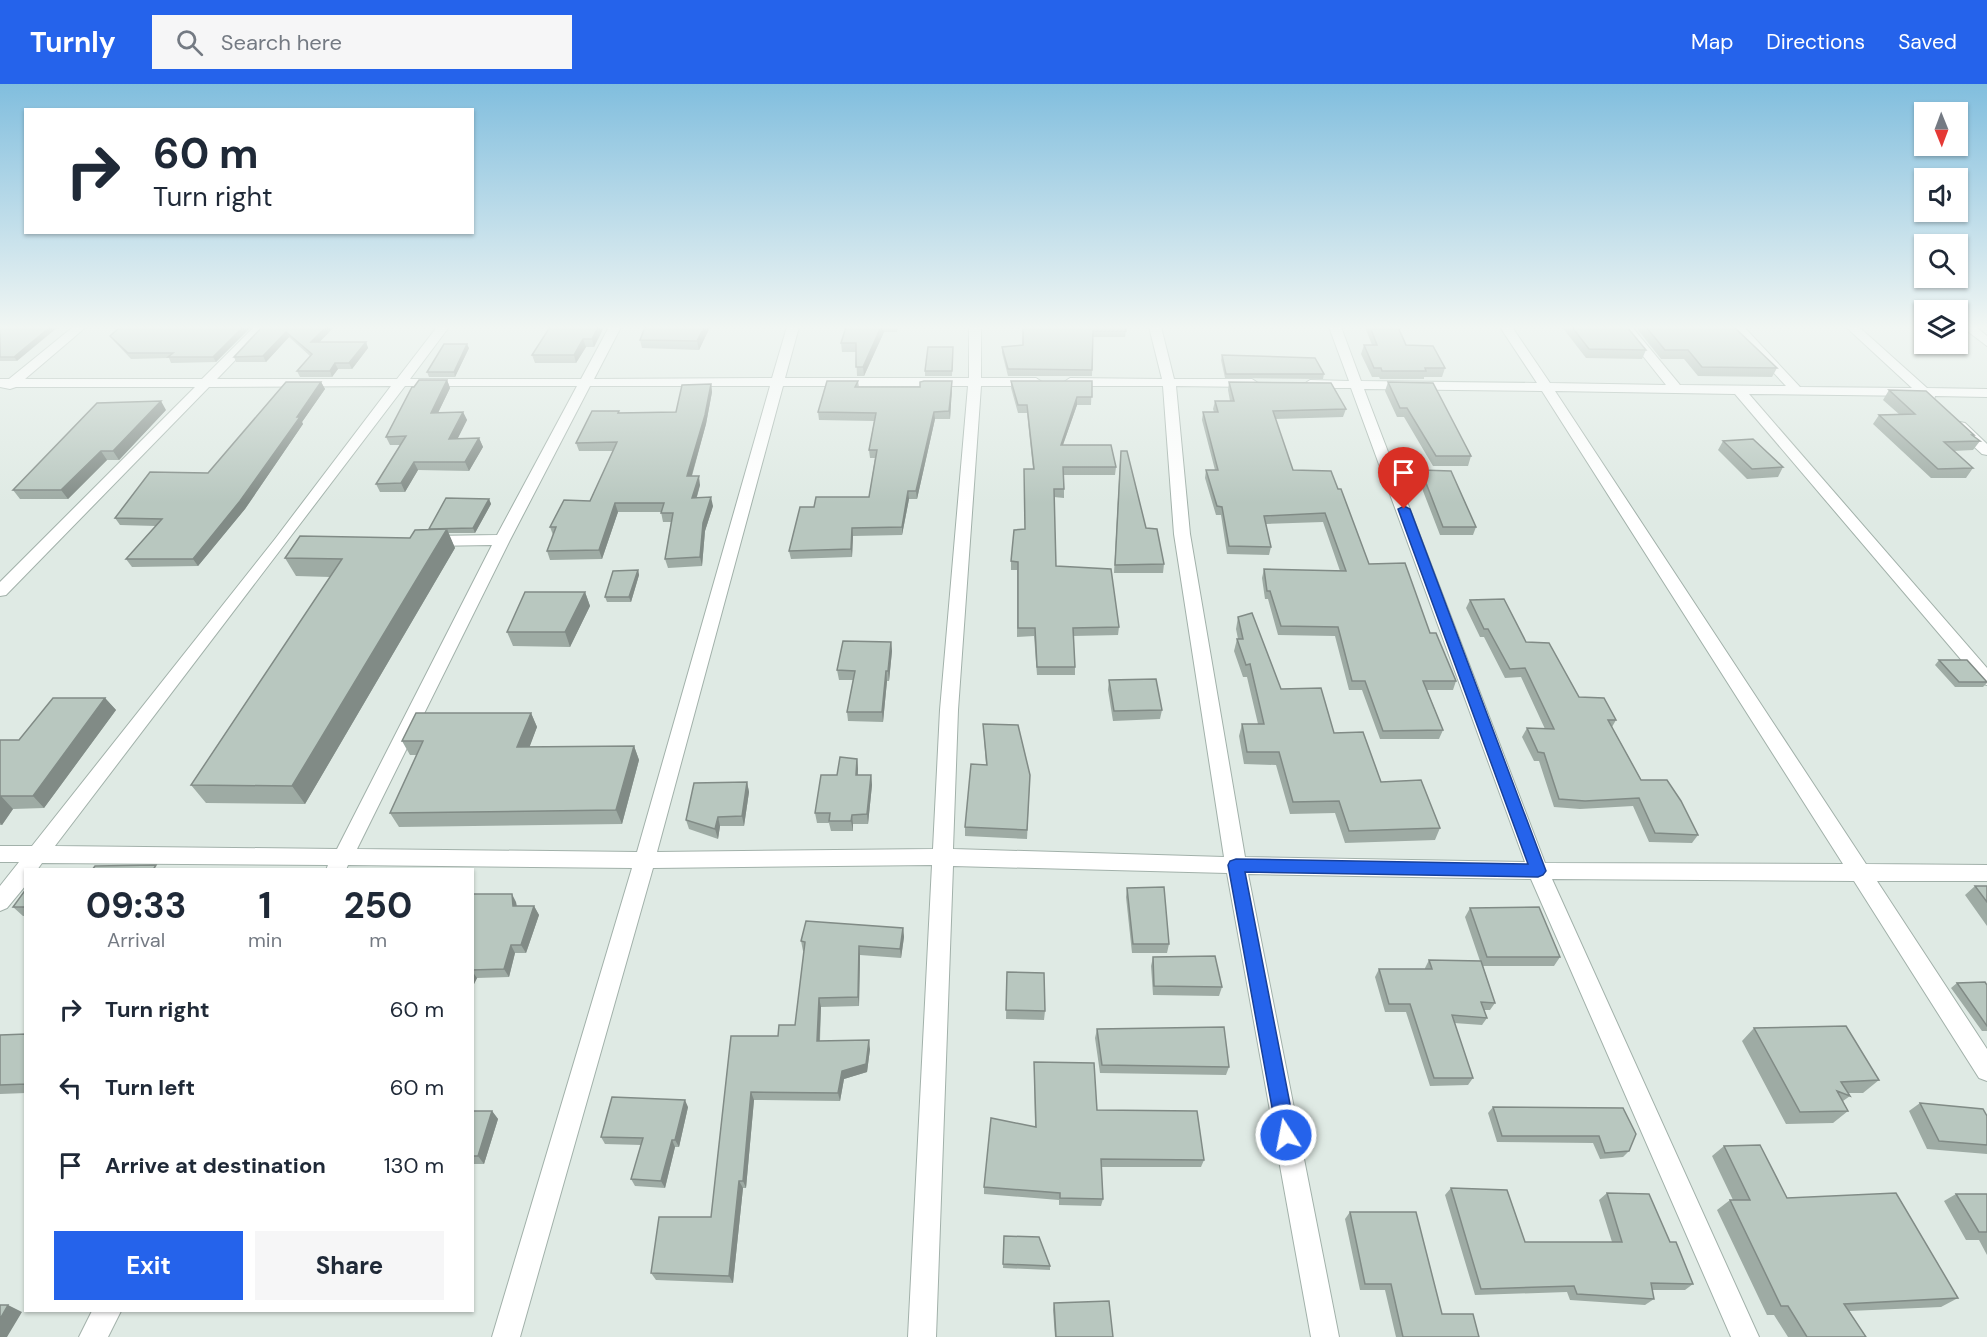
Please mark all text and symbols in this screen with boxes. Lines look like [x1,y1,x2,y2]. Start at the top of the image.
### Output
search box [152,15,572,69]
text: Turnly [30,24,116,61]
icon: search [173,26,206,59]
text: Search here [221,28,342,57]
text: Map [1691,28,1733,56]
text: Directions [1766,28,1865,56]
text: Saved [1898,28,1957,56]
north arrow [1914,102,1968,156]
map controls [1914,102,1968,354]
text: 60 m [153,126,259,181]
icon: right [54,132,132,210]
button: sound [1914,168,1968,222]
text: Turn right [153,179,273,214]
button: search [1914,234,1968,288]
button: layers [1914,300,1968,354]
pin [1378,447,1429,509]
icon: arrive [1387,456,1420,489]
text: 09:33 [86,882,186,929]
text: 1 [259,882,272,929]
text: 250 [344,882,412,929]
text: Arrival [107,927,165,953]
text: min [248,927,282,953]
text: m [369,927,387,953]
icon: right [54,993,87,1026]
text: Turn right [105,995,210,1024]
text: 60 m [390,995,444,1024]
icon: left [54,1071,87,1104]
text: Turn left [105,1073,195,1102]
text: 60 m [390,1073,444,1102]
position arrow [1254,1103,1318,1167]
icon: arrive [54,1149,87,1182]
text: Arrive at destination [105,1151,326,1180]
text: 130 m [384,1151,444,1180]
button: Exit [54,1231,243,1300]
button: Share [255,1231,444,1300]

